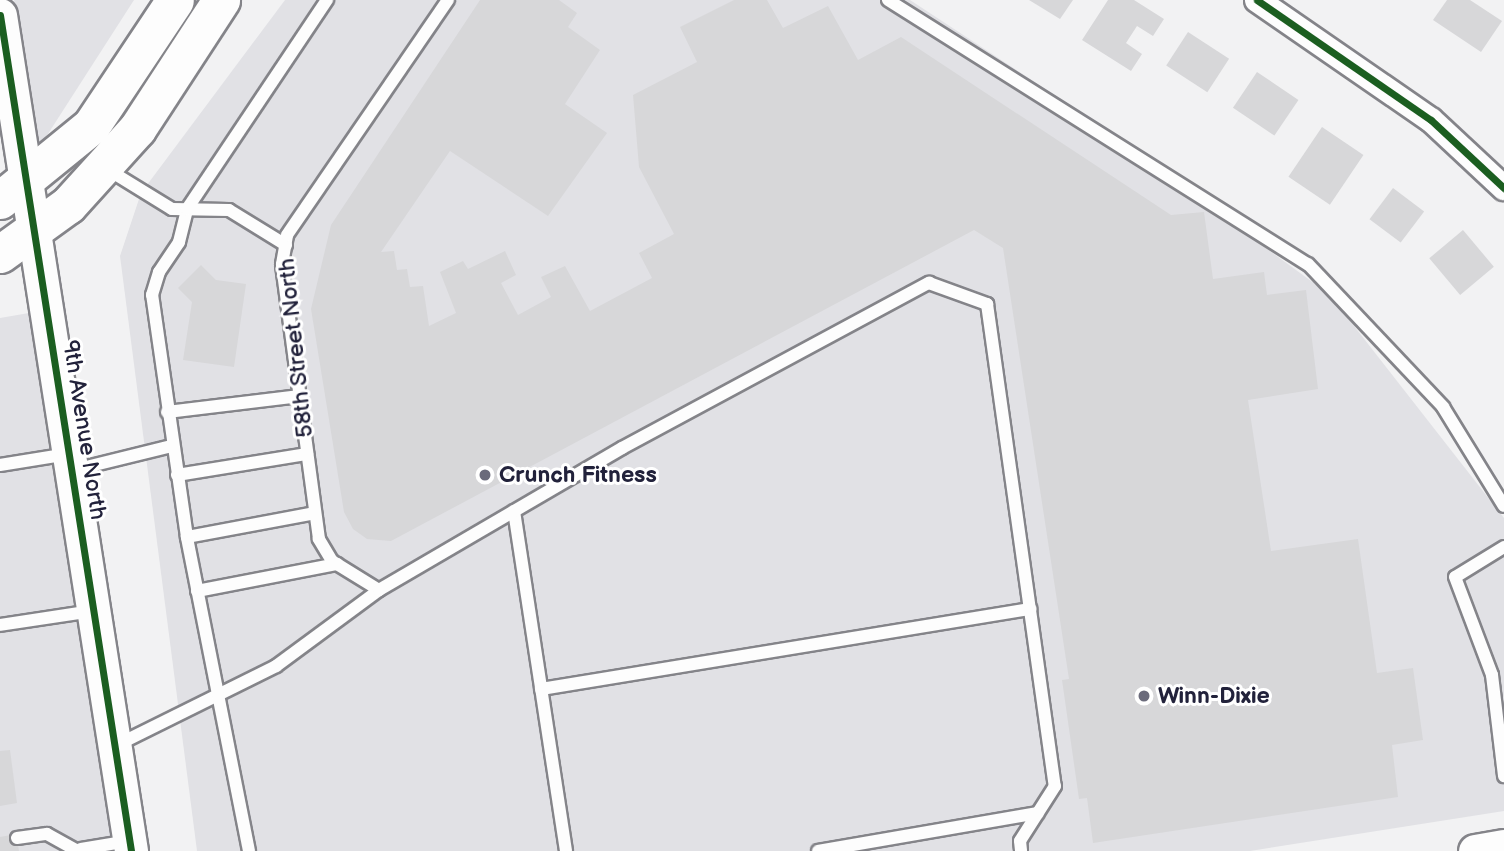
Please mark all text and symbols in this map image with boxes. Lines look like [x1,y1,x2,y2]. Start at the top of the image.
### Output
street label: 58th Street North [273,257,319,439]
street label: 9th Avenue North [56,338,112,522]
place label: Crunch Fitness [499,461,657,489]
marker: Crunch Fitness [477,467,493,483]
place label: Winn-Dixie [1158,682,1270,710]
marker: Winn-Dixie [1136,688,1152,704]

